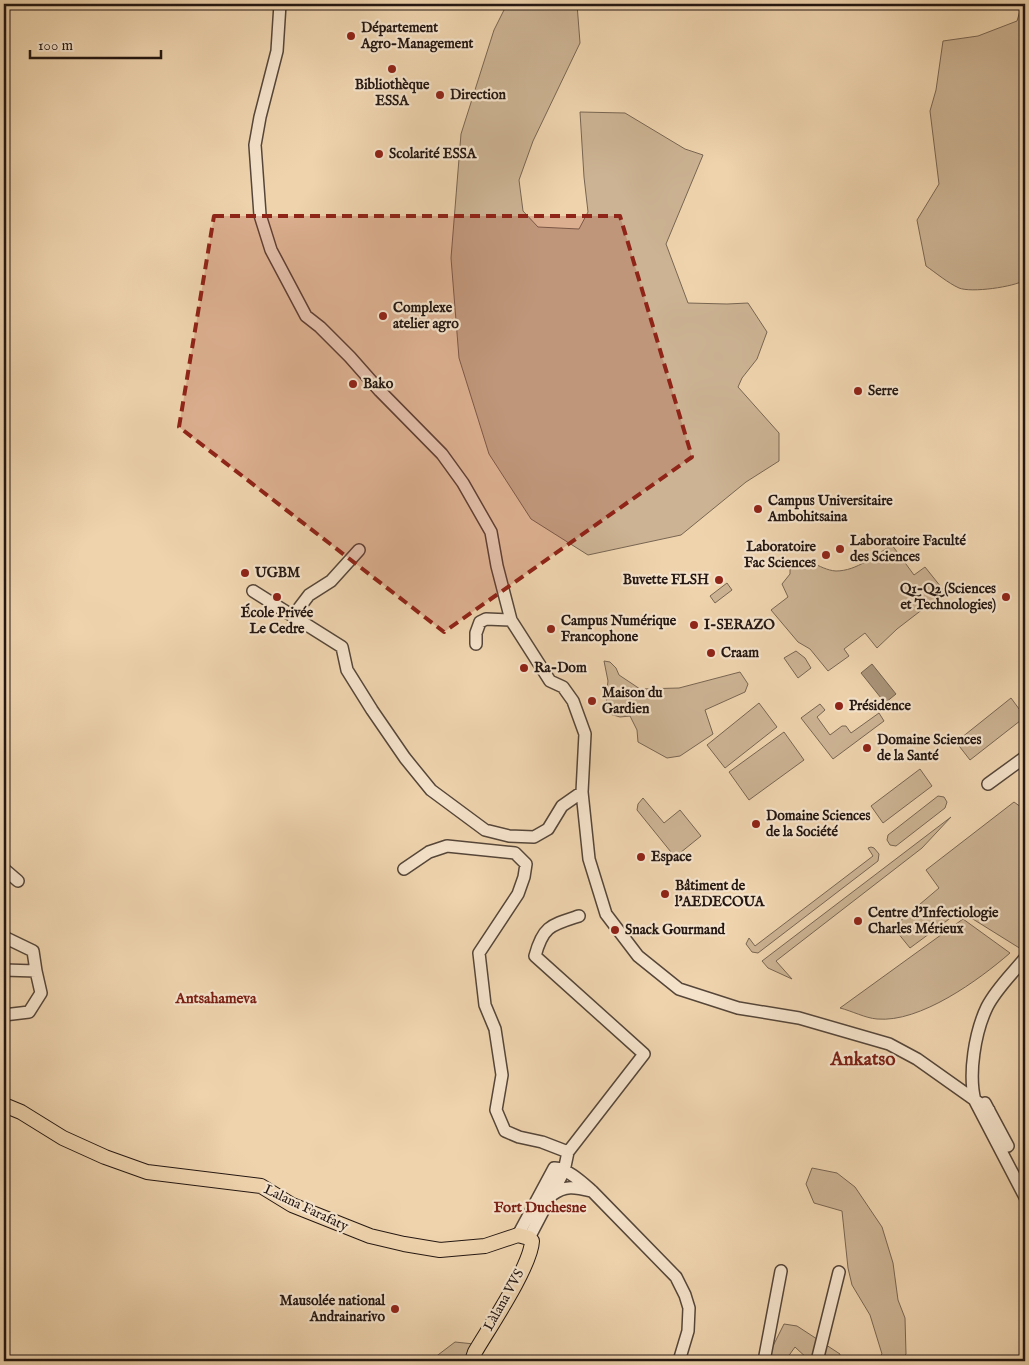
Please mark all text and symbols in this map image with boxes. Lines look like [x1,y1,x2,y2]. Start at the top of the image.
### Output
place label: Département Agro-Management [360,19,474,53]
scale bar [30,28,161,60]
marker: Département Agro-Management [345,30,357,42]
text: 100 m [38,36,74,55]
marker: Bibliothèque ESSA [386,63,398,75]
place label: Bibliothèque ESSA [355,76,430,110]
place label: Direction [450,86,507,104]
marker: Direction [434,89,446,101]
place label: Scolarité ESSA [389,145,478,163]
marker: Scolarité ESSA [373,148,385,160]
place label: Complexe atelier agro [393,299,459,333]
marker: Complexe atelier agro [377,310,389,322]
place label: Bako [363,375,394,393]
marker: Bako [347,378,359,390]
place label: Serre [868,382,899,400]
marker: Serre [852,385,864,397]
place label: Campus Universitaire Ambohitsaina [767,492,893,526]
marker: Campus Universitaire Ambohitsaina [752,503,764,515]
place label: Laboratoire Faculté des Sciences [850,532,966,566]
place label: Laboratoire Fac Sciences [744,538,817,572]
marker: Laboratoire Faculté des Sciences [834,543,846,555]
marker: Laboratoire Fac Sciences [820,549,832,561]
place label: UGBM [254,564,301,582]
marker: UGBM [239,567,251,579]
place label: Buvette FLSH [623,571,709,589]
marker: Buvette FLSH [713,574,725,586]
place label: Q1-Q2 (Sciences et Technologies) [900,580,996,614]
marker: École Privée Le Cedre [271,591,283,603]
marker: Q1-Q2 (Sciences et Technologies) [1000,591,1012,603]
place label: École Privée Le Cedre [241,603,314,638]
place label: Campus Numérique Francophone [561,612,677,646]
place label: I-SERAZO [704,616,775,634]
marker: I-SERAZO [688,619,700,631]
marker: Campus Numérique Francophone [545,623,557,635]
place label: Craam [721,644,759,662]
marker: Craam [705,647,717,659]
place label: Ra-Dom [534,659,587,677]
marker: Ra-Dom [518,662,530,674]
place label: Maison du Gardien [602,684,663,718]
marker: Maison du Gardien [586,695,598,707]
place label: Présidence [849,697,912,715]
marker: Présidence [833,700,845,712]
place label: Domaine Sciences de la Santé [877,731,982,765]
marker: Domaine Sciences de la Santé [861,742,873,754]
place label: Domaine Sciences de la Société [766,807,871,841]
marker: Domaine Sciences de la Société [750,818,762,830]
place label: Espace [651,848,692,866]
marker: Espace [635,851,647,863]
place label: Bâtiment de l'AEDECOUA [674,877,766,911]
marker: Bâtiment de l'AEDECOUA [659,888,671,900]
place label: Centre d'Infectiologie Charles Mérieux [868,904,999,938]
marker: Centre d'Infectiologie Charles Mérieux [852,915,864,927]
place label: Snack Gourmand [625,921,726,939]
marker: Snack Gourmand [609,924,621,936]
district label: Antsahameva [175,989,257,1008]
district label: Ankatso [830,1048,895,1072]
street label: Lalana Farafaty [261,1181,351,1235]
district label: Fort Duchesne [494,1198,586,1217]
street label: Làlana VVS [480,1266,528,1334]
place label: Mausolée national Andrainarivo [280,1292,386,1326]
marker: Mausolée national Andrainarivo [389,1303,401,1315]

